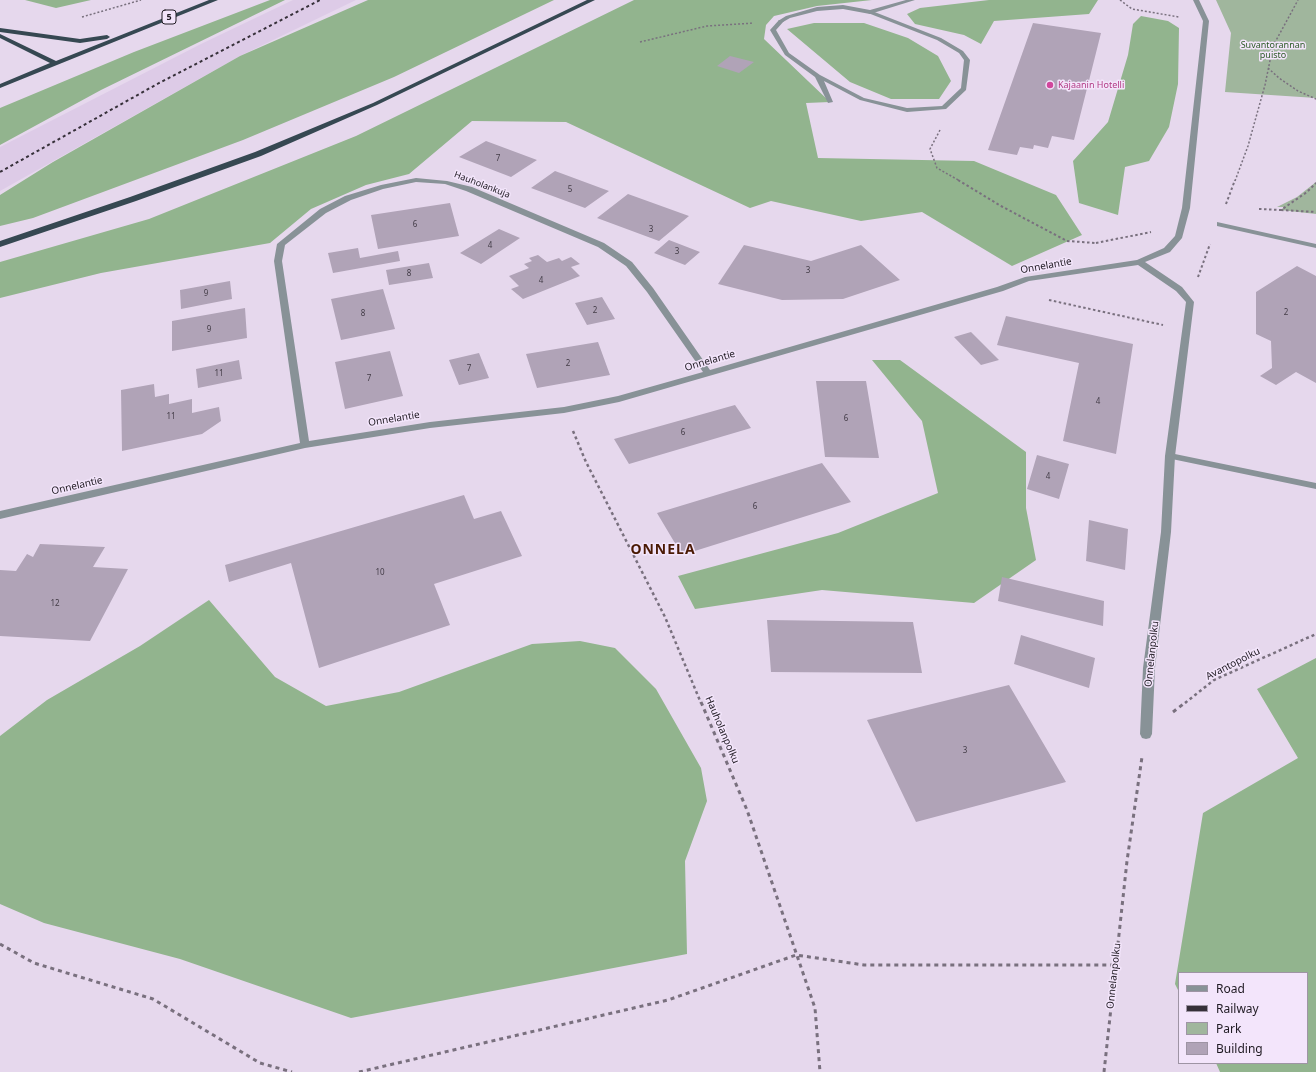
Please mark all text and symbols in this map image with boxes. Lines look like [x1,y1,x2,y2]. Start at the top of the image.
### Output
road number: 5 [162,10,176,24]
park label: Suvantorannan puisto [1241,40,1305,61]
marker: Kajaanin Hotelli [1045,80,1055,90]
place label: Kajaanin Hotelli [1058,80,1124,90]
house number: 7 [496,154,500,164]
street label: Hauholankuja [453,169,511,201]
house number: 5 [568,185,572,195]
house number: 6 [413,220,417,230]
house number: 3 [649,225,653,235]
house number: 4 [488,241,492,251]
house number: 3 [675,247,679,257]
street label: Onnelantie [1019,256,1073,276]
house number: 3 [806,266,810,276]
house number: 8 [407,269,411,279]
house number: 4 [539,276,543,286]
house number: 9 [204,289,208,299]
house number: 2 [593,306,597,316]
house number: 2 [1284,308,1288,318]
house number: 8 [361,309,365,319]
house number: 9 [207,325,211,335]
street label: Onnelantie [683,348,737,374]
house number: 2 [566,359,570,369]
house number: 7 [467,364,471,374]
house number: 11 [214,369,224,379]
house number: 7 [367,374,371,384]
house number: 4 [1096,397,1100,407]
street label: Onnelantie [367,409,421,429]
house number: 11 [166,412,176,422]
house number: 6 [844,414,848,424]
house number: 6 [681,428,685,438]
house number: 4 [1046,472,1050,482]
street label: Onnelantie [50,474,104,498]
house number: 6 [753,502,757,512]
district label: ONNELA [630,542,696,558]
house number: 10 [375,568,385,578]
house number: 12 [50,599,60,609]
street label: Onnelanpolku [1143,620,1161,688]
street label: Avantopolku [1204,645,1262,683]
street label: Hauholanpolku [702,694,742,766]
house number: 3 [963,746,967,756]
street label: Onnelanpolku [1105,942,1123,1010]
legend [1178,972,1308,1064]
text: Road [1216,980,1245,997]
text: Railway [1216,1000,1259,1017]
text: Park [1216,1020,1241,1037]
text: Building [1216,1040,1263,1057]

